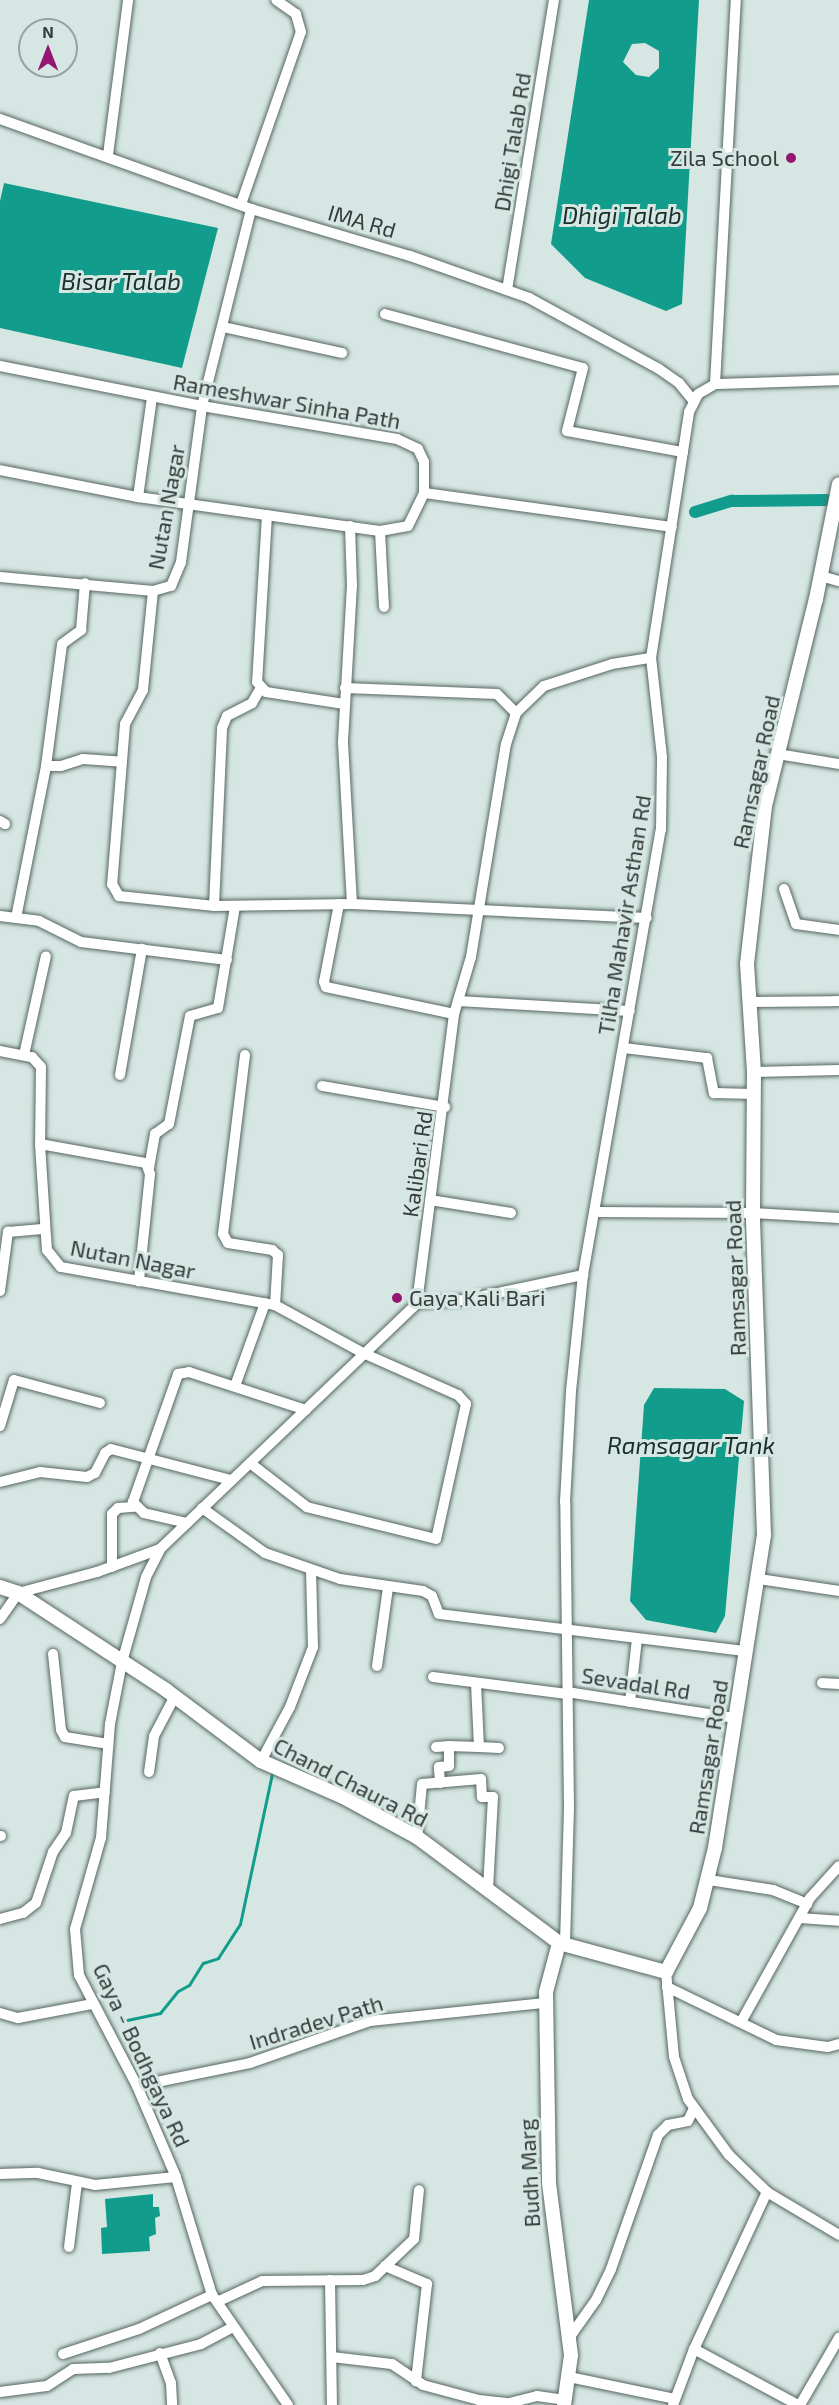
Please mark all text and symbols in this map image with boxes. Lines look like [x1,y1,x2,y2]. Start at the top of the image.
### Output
north arrow [18,18,78,78]
text: N [42,22,54,41]
street label: Dhigi Talab Rd [488,71,536,213]
place label: Zila School [670,145,779,171]
marker: Zila School [784,151,798,165]
street label: IMA Rd [325,199,399,243]
water label: Dhigi Talab [562,201,682,229]
water label: Bisar Talab [60,267,182,295]
street label: Rameshwar Sinha Path [171,368,403,434]
street label: Nutan Nagar [142,442,190,572]
street label: Ramsagar Road [727,693,785,851]
street label: Tilha Mahavir Asthan Rd [592,793,656,1037]
street label: Kalibari Rd [396,1109,438,1219]
street label: Ramsagar Road [719,1199,751,1357]
street label: Nutan Nagar [68,1234,198,1284]
place label: Gaya Kali Bari [409,1285,545,1311]
marker: Gaya Kali Bari [390,1291,404,1305]
water label: Ramsagar Tank [606,1431,776,1459]
street label: Sevadal Rd [580,1661,692,1705]
street label: Ramsagar Road [683,1677,733,1837]
street label: Chand Chaura Rd [269,1732,433,1832]
street label: Gaya - Bodhgaya Rd [88,1959,196,2151]
street label: Indradev Path [246,1989,386,2055]
street label: Budh Marg [513,2118,545,2228]

